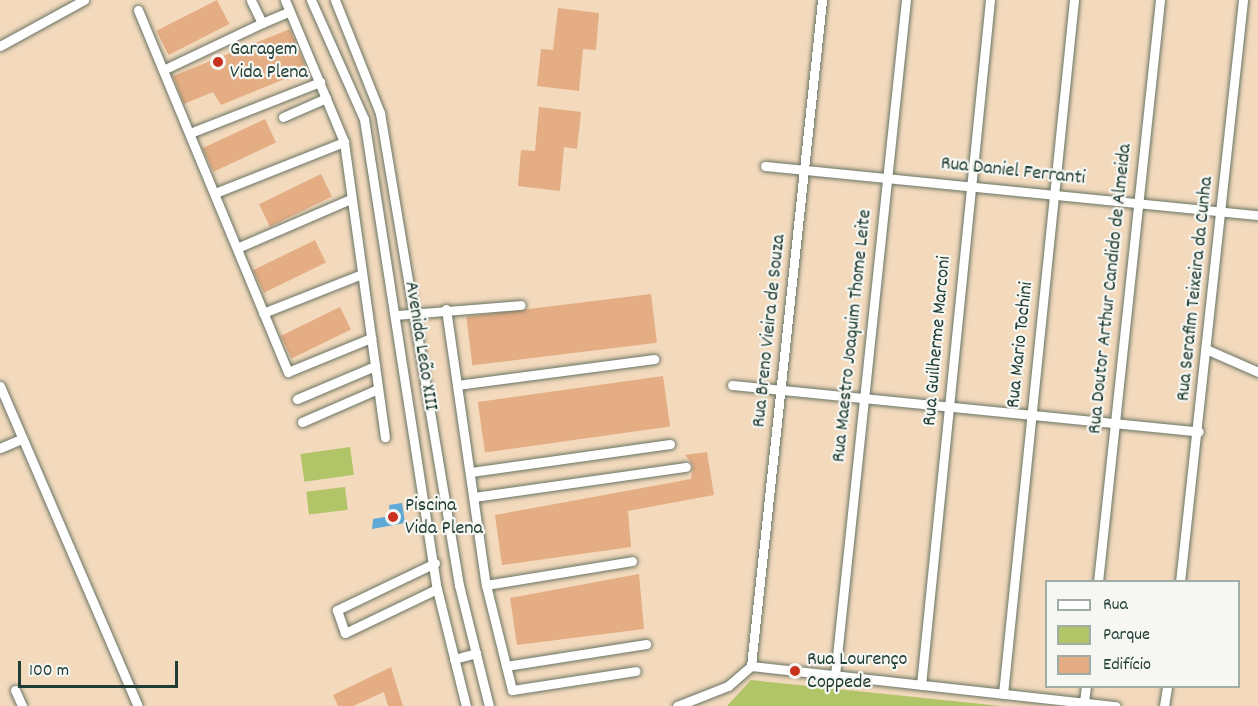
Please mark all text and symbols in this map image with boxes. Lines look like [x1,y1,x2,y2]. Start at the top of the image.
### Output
place label: Garagem Vida Plena [230,39,308,86]
marker: Garagem Vida Plena [211,55,225,69]
street label: Rua Doutor Arthur Candido de Almeida [1084,143,1138,435]
street label: Rua Daniel Ferranti [940,152,1086,192]
street label: Rua Serafim Teixeira da Cunha [1172,176,1220,402]
street label: Rua Maestro Joaquim Thome Leite [828,208,878,464]
street label: Rua Breno Vieira de Souza [748,233,792,429]
street label: Rua Guilherme Marconi [919,255,957,427]
street label: Avenida Leão XIII [398,280,442,412]
street label: Rua Mario Tochini [1002,281,1040,409]
place label: Piscina Vida Plena [405,494,483,541]
marker: Piscina Vida Plena [386,510,400,524]
legend [1045,580,1240,688]
text: Rua [1103,593,1128,618]
text: Parque [1103,623,1150,648]
place label: Rua Lourenço Coppede [807,648,907,695]
scale bar [21,649,182,687]
text: Edifício [1103,653,1151,678]
text: 100 m [29,659,69,684]
marker: Rua Lourenço Coppede [788,664,802,678]

